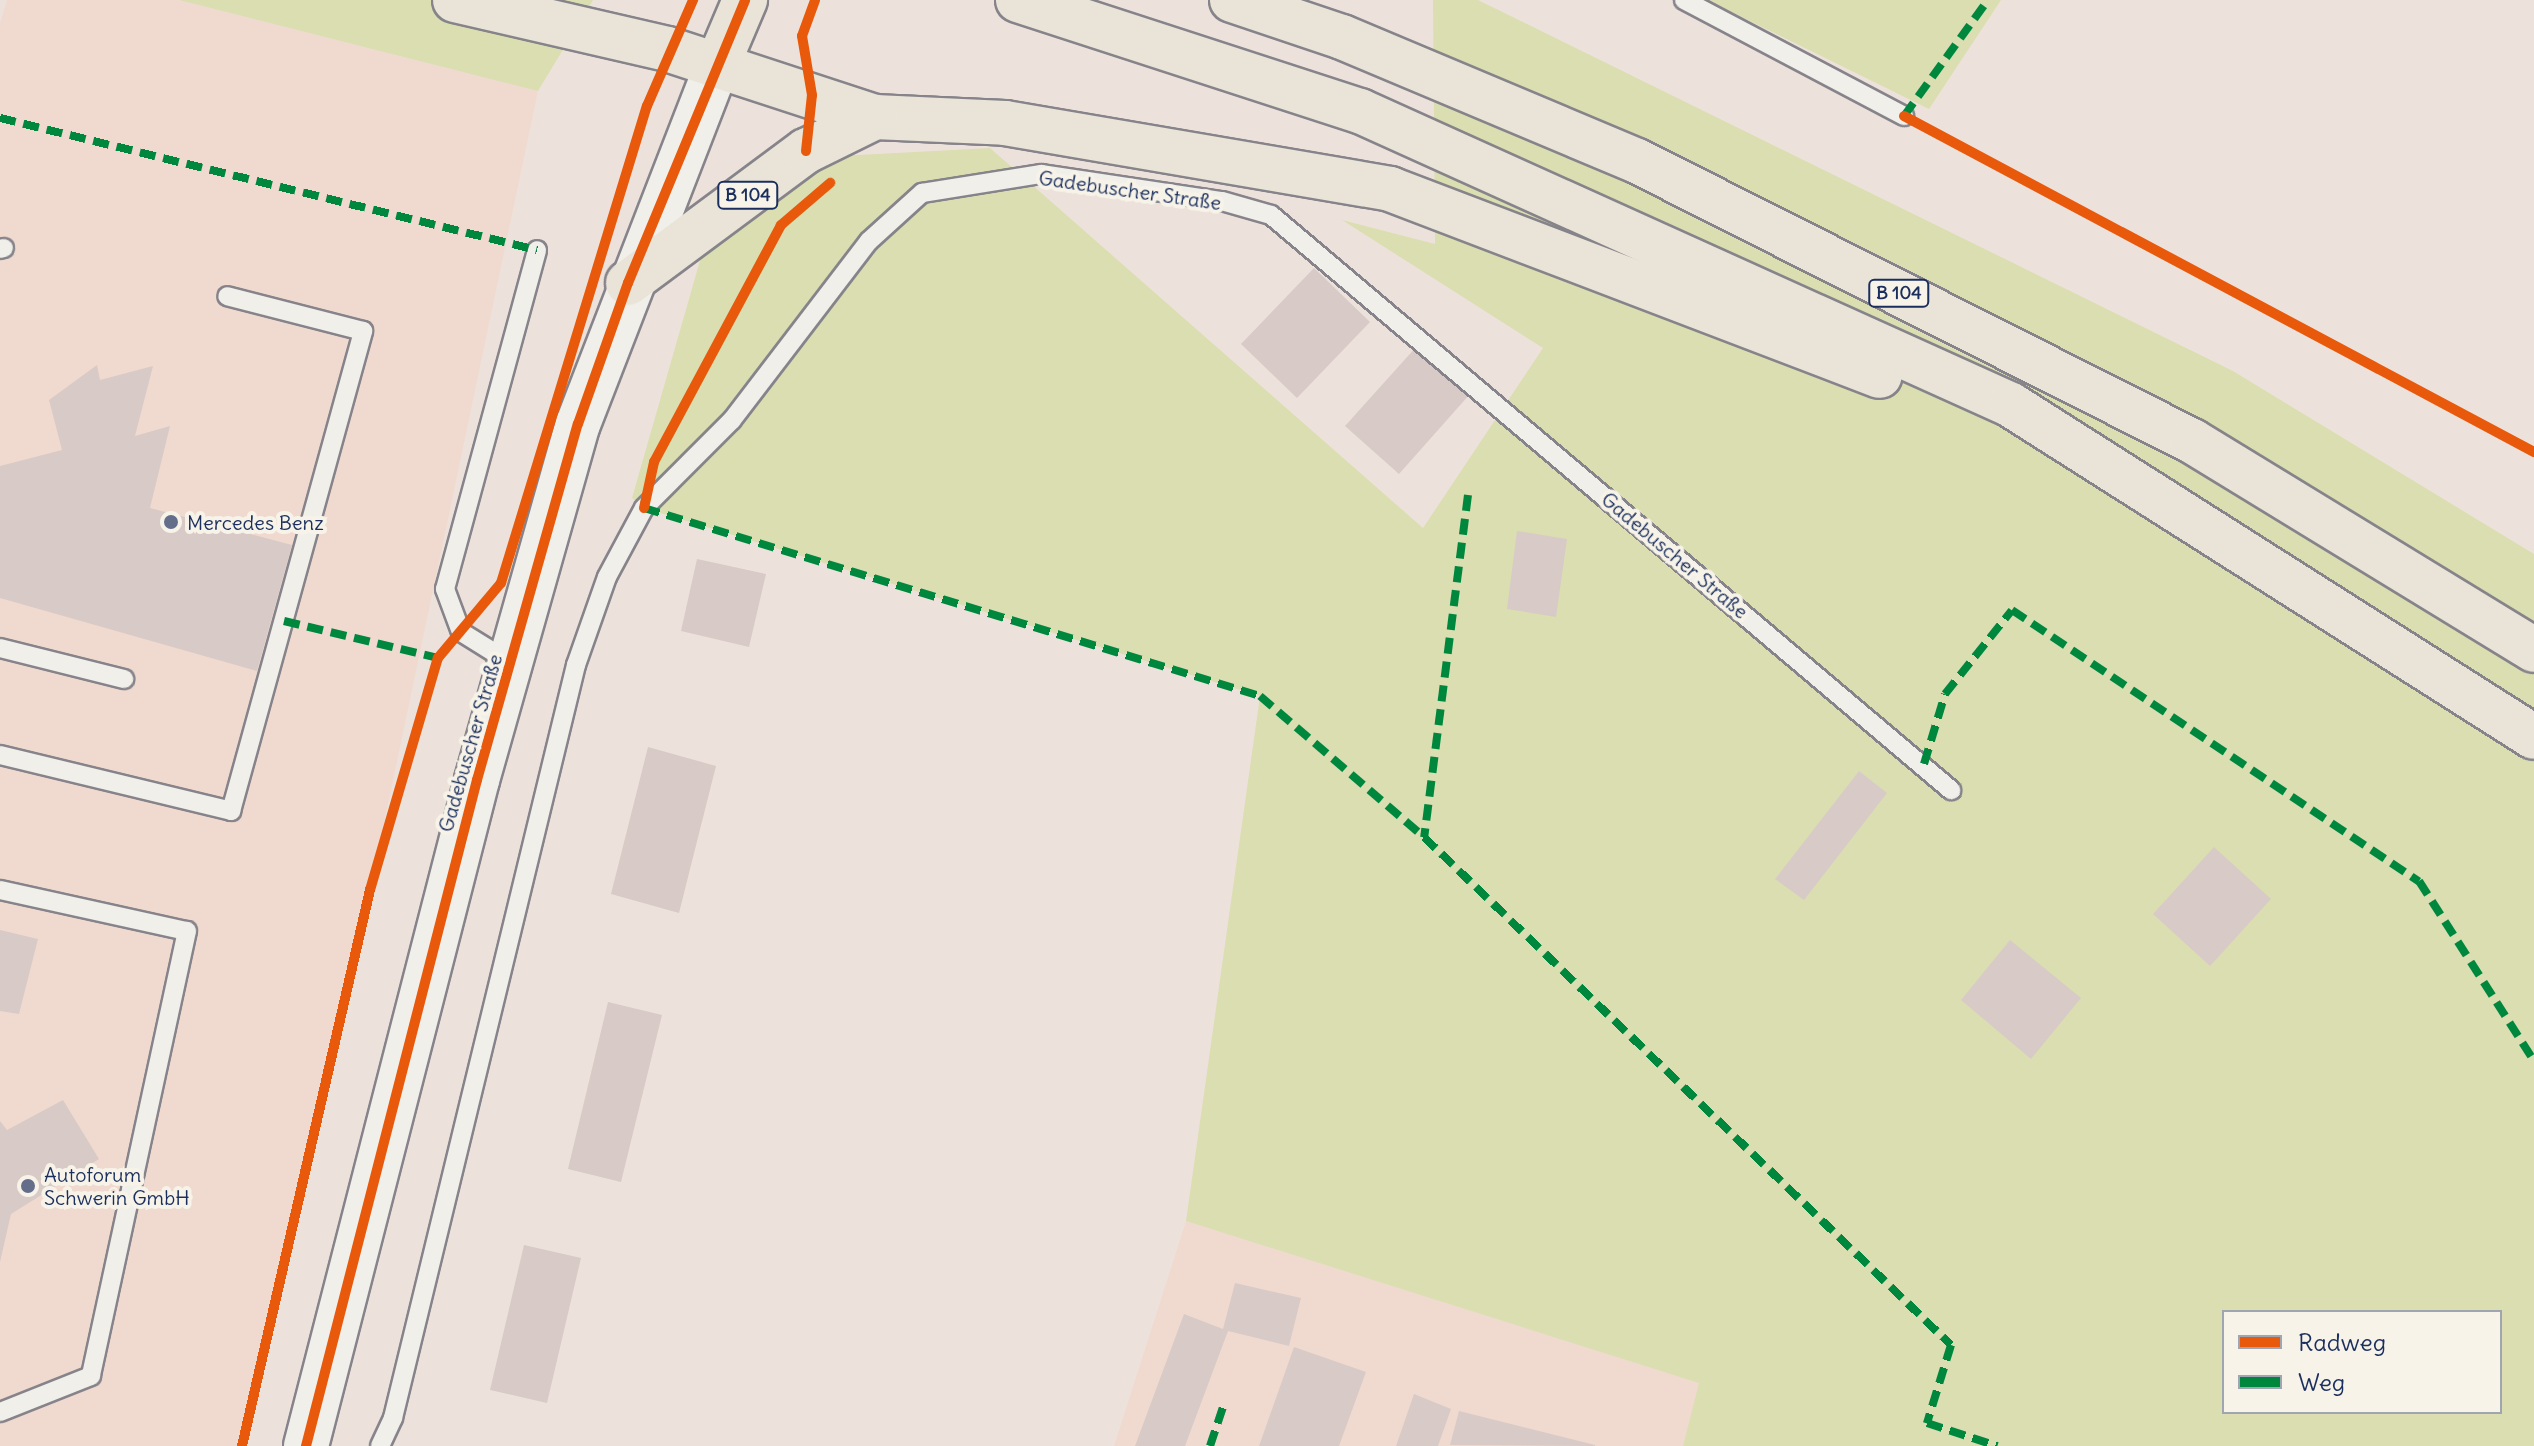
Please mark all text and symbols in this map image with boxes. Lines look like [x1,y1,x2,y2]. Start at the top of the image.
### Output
street label: Gadebuscher Straße [1037,165,1223,215]
road number: B 104 [716,181,780,209]
road number: B 104 [1867,279,1931,307]
street label: Gadebuscher Straße [1597,487,1753,623]
place label: Mercedes Benz [187,510,324,534]
marker: Mercedes Benz [162,513,180,531]
street label: Gadebuscher Straße [433,651,507,835]
place label: Autoforum Schwerin GmbH [44,1162,190,1209]
marker: Autoforum Schwerin GmbH [19,1177,37,1195]
legend [2222,1310,2502,1414]
text: Radweg [2298,1327,2386,1357]
text: Weg [2298,1367,2345,1397]

